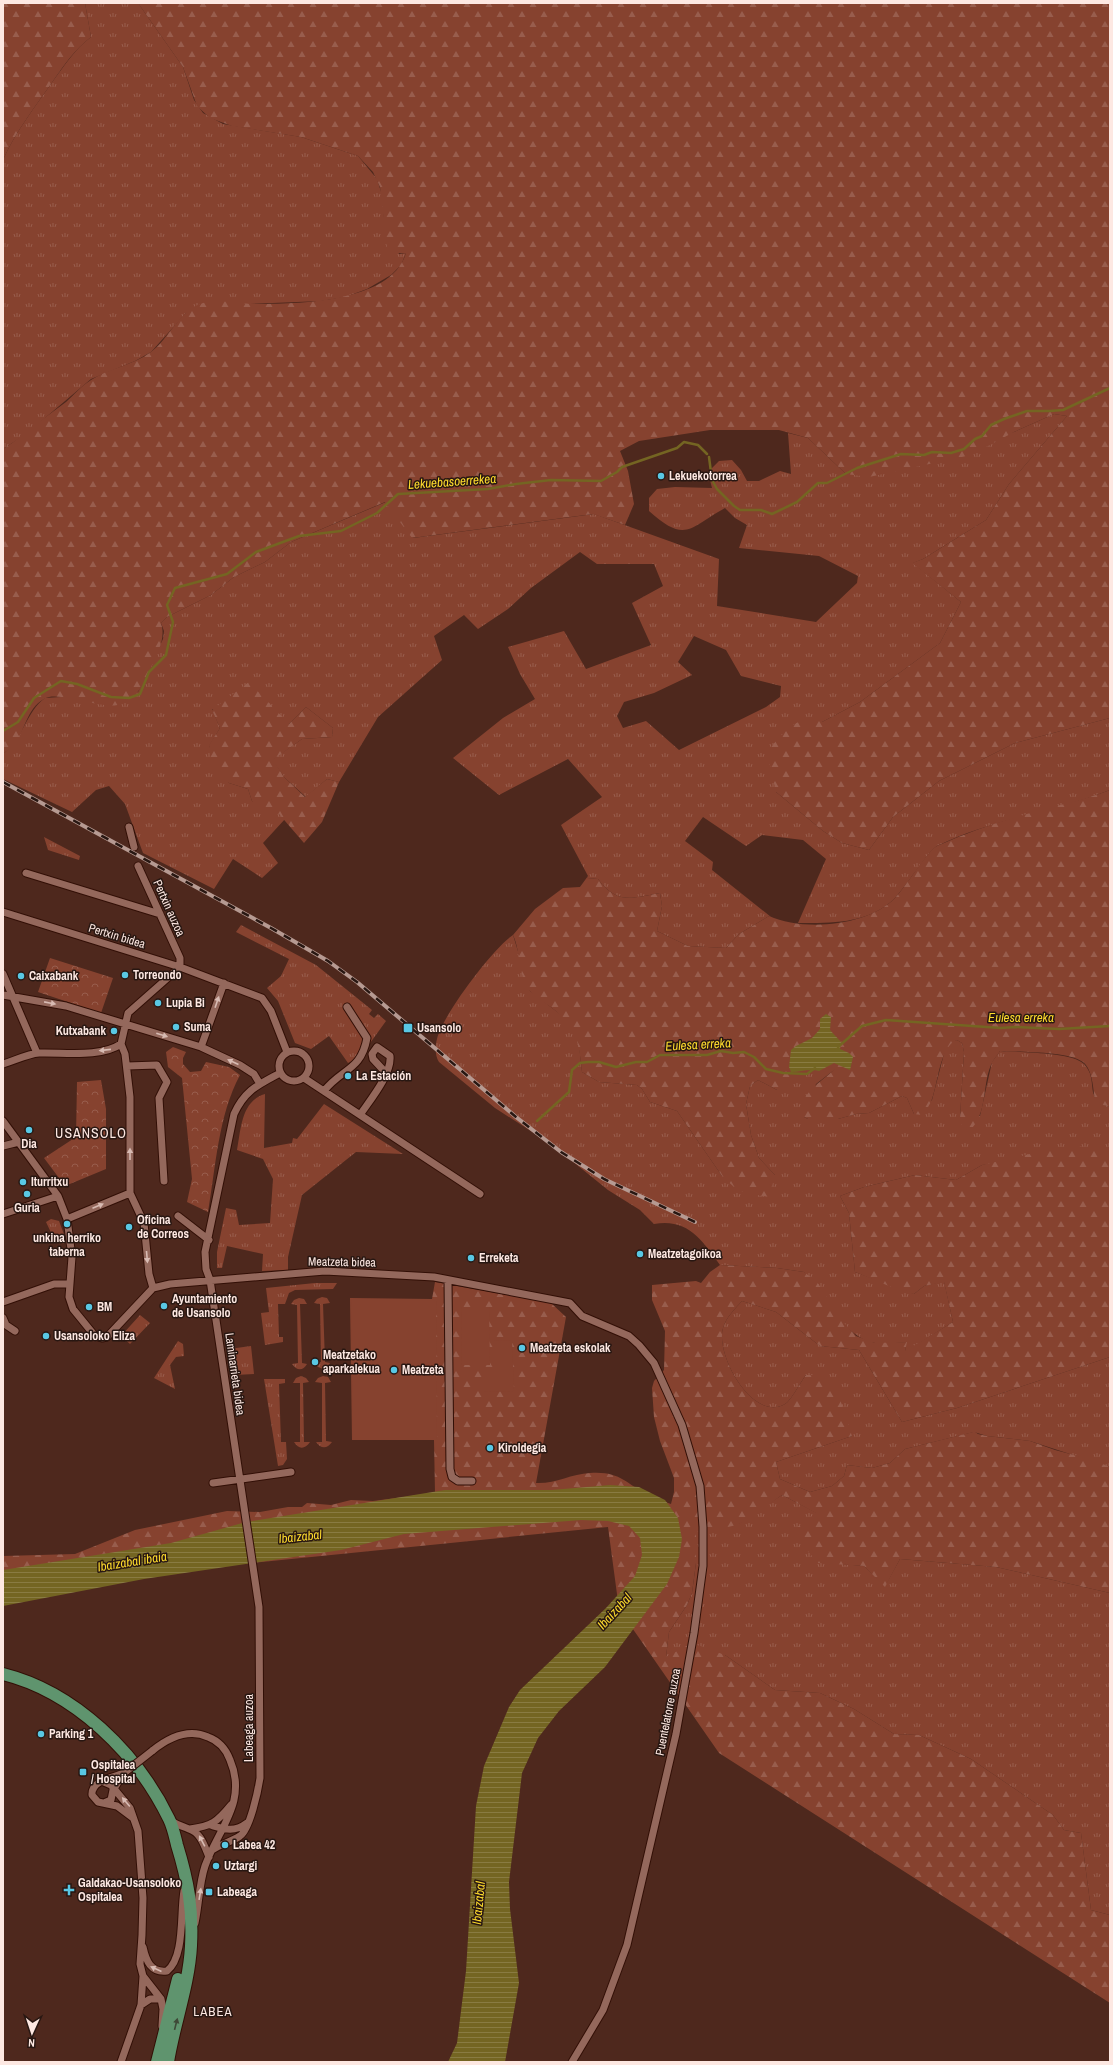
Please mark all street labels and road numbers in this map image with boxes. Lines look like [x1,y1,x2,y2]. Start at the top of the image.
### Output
street label: Pertxin auzoa [149,877,189,939]
street label: Pertxin bidea [87,920,148,952]
street label: Meatzeta bidea [308,1253,377,1271]
street label: Laminarrieta bidea [221,1332,249,1417]
street label: Puentelatorre auzoa [652,1666,684,1757]
street label: Labeaga auzoa [241,1694,257,1762]

